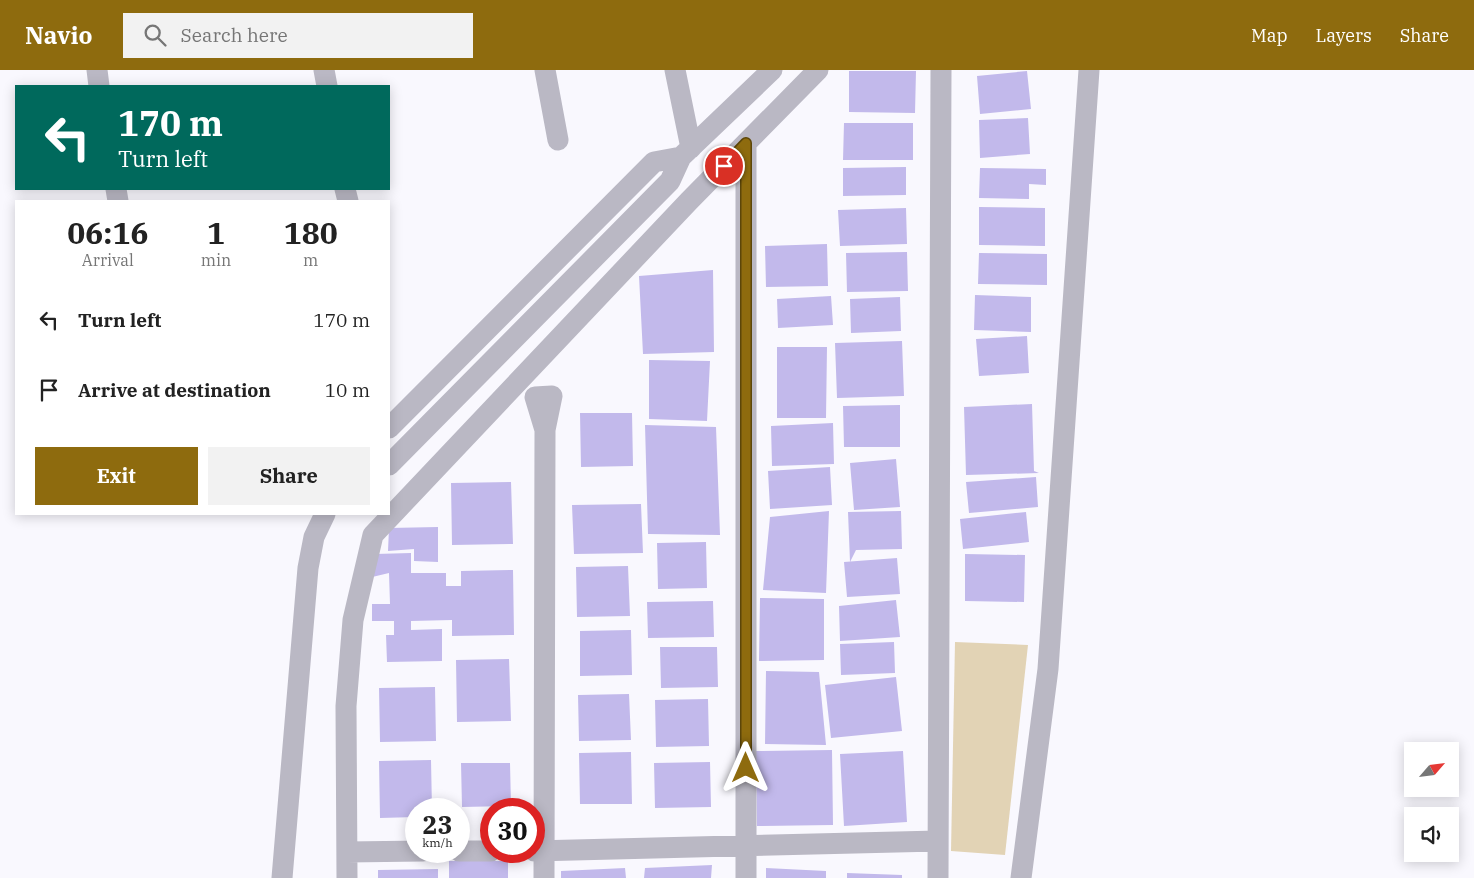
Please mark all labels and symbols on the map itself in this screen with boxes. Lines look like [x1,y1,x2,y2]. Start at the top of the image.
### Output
pin [703,145,745,187]
position arrow [719,741,771,793]
north arrow [1404,742,1459,798]
speed limit sign: 30 [480,798,545,863]

